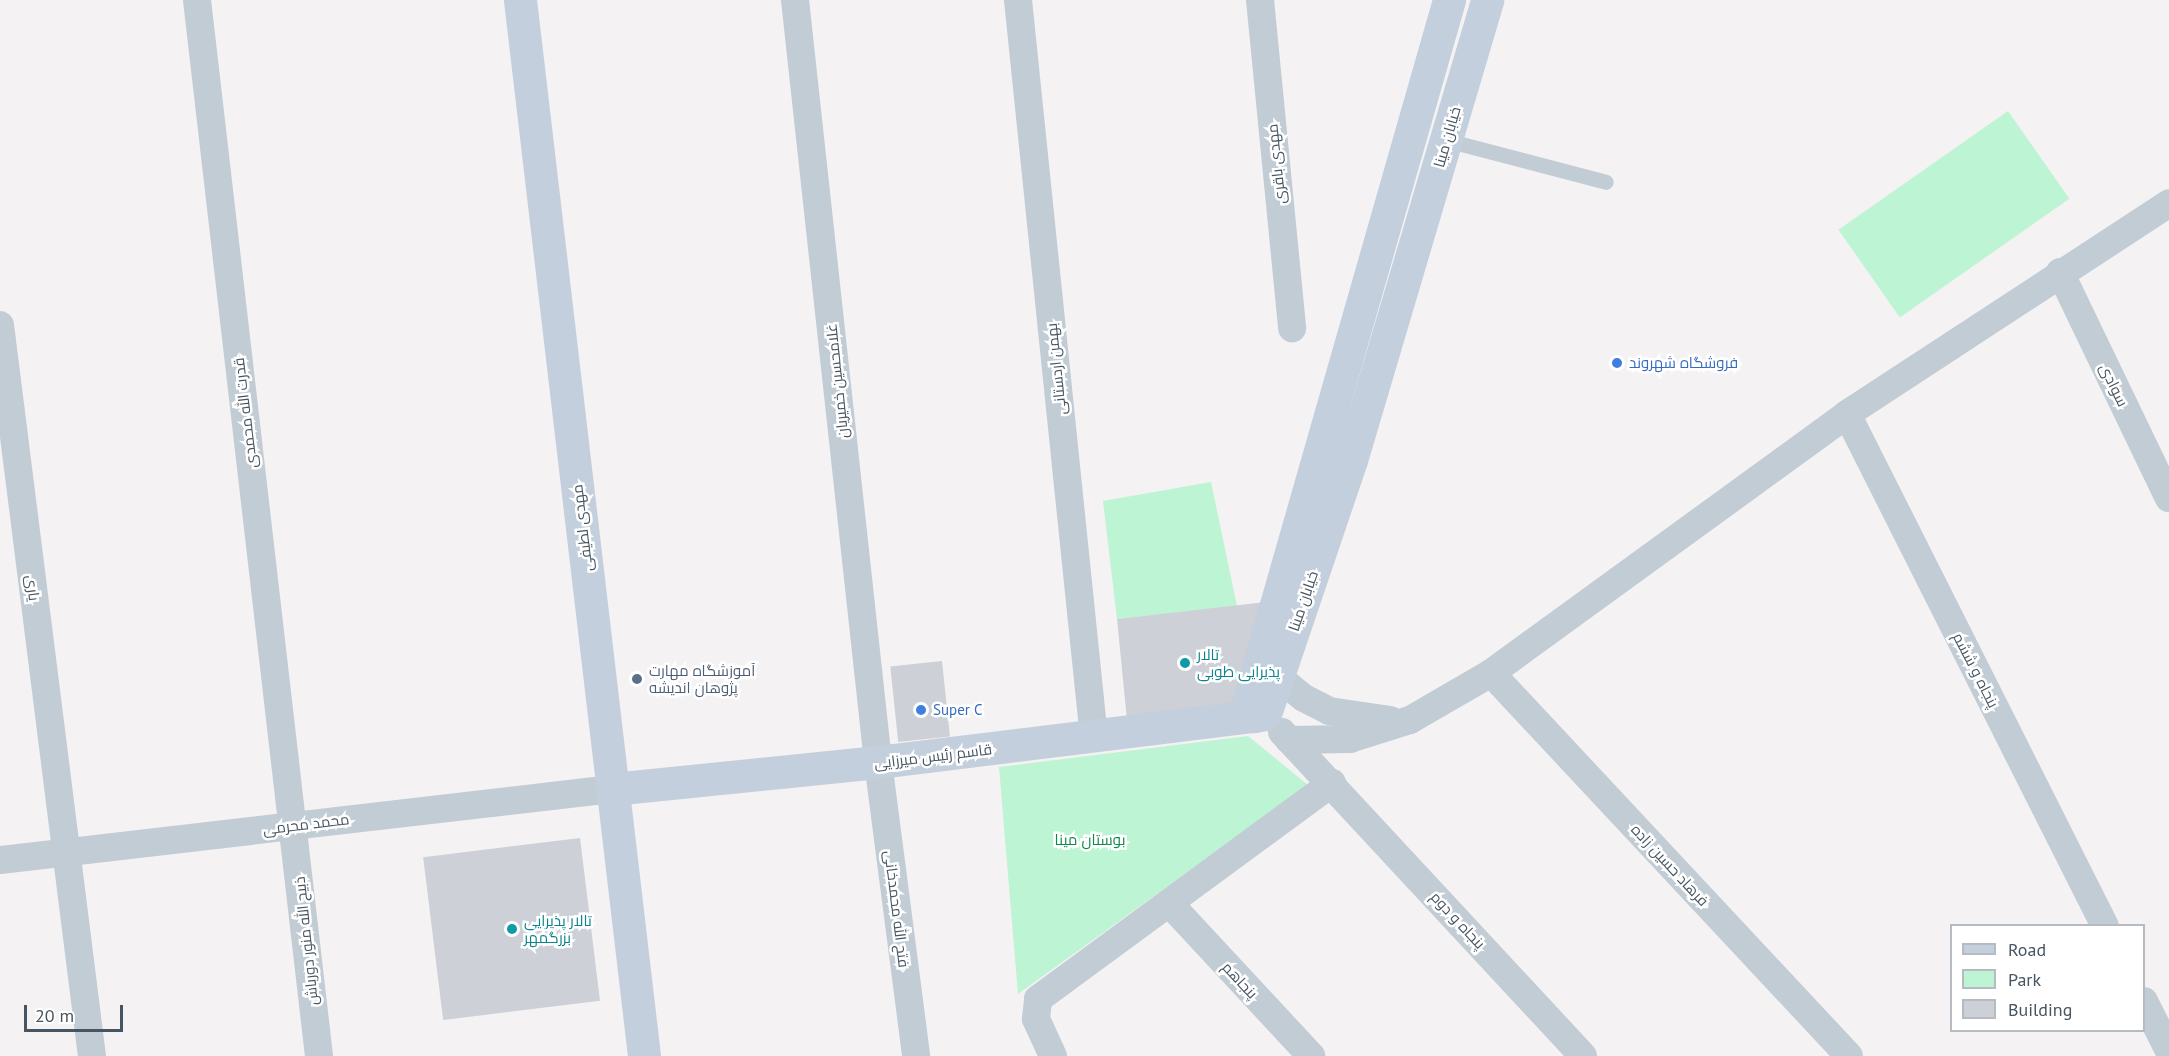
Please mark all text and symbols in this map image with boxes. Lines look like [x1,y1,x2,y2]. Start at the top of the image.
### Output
street label: خیابان مینا [1430,104,1464,170]
street label: مهدی باقری [1263,123,1289,205]
street label: بهمن اردستانی [1042,322,1070,416]
street label: غلامحسین خمیریان [822,323,852,439]
place label: فروشگاه شهروند [1629,354,1738,372]
marker: فروشگاه شهروند [1610,356,1624,370]
street label: قدرت الله محمدی [229,357,261,469]
street label: سوادی [2096,360,2132,410]
street label: مهدی لطیفی [568,483,596,573]
street label: خیابان مینا [1284,569,1322,633]
street label: یاری [22,574,44,602]
street label: پنجاه و ششم [1949,629,2003,711]
place label: تالار پذیرایی طوبی [1197,645,1280,680]
marker: تالار پذیرایی طوبی [1178,656,1192,670]
place label: آموزشگاه مهارت پژوهان اندیشه [649,661,755,696]
marker: آموزشگاه مهارت پژوهان اندیشه [630,672,644,686]
place label: Super C [933,701,982,719]
marker: Super C [914,703,928,717]
street label: قاسم رئیس میرزایی [873,740,993,772]
street label: محمد محرمی [262,810,350,838]
street label: فرهاد حسین زاده [1628,820,1712,910]
park label: بوستان مینا [1055,831,1125,849]
street label: فتح الله محمدخانی [881,850,913,968]
street label: ذبیح الله منور دورباش [290,876,322,1006]
street label: پنجاه و دوم [1427,888,1489,952]
place label: تالار پذیرایی بزرگمهر [524,911,592,946]
marker: تالار پذیرایی بزرگمهر [505,922,519,936]
legend [1950,924,2145,1032]
text: Road [2008,938,2046,961]
street label: پنجاهم [1219,958,1261,1002]
text: Park [2008,968,2041,991]
scale bar [27,993,126,1031]
text: Building [2008,998,2072,1021]
text: 20 m [35,1004,74,1027]

